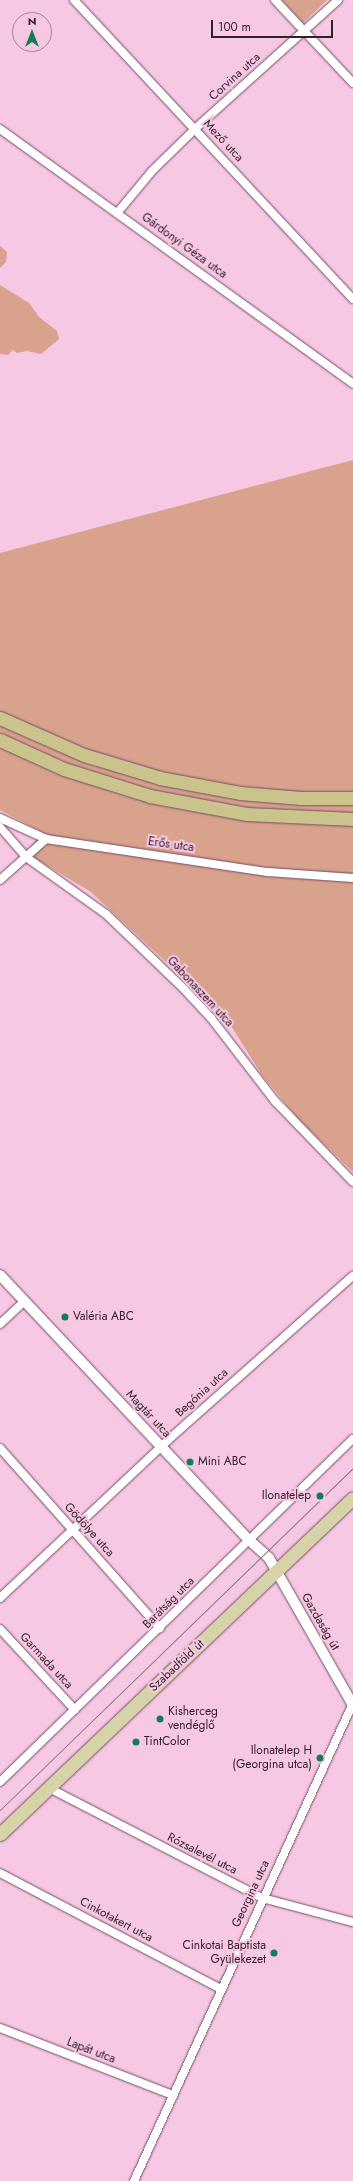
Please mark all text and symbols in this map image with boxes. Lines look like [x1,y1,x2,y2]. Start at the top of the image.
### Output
north arrow [12,12,52,52]
scale bar [213,12,335,38]
text: N [28,13,36,29]
text: 100 m [218,18,251,36]
street label: Corvina utca [206,50,264,104]
street label: Mező utca [200,117,246,165]
street label: Gárdonyi Géza utca [139,210,229,282]
street label: Erős utca [147,835,195,855]
street label: Gabonaszem utca [164,954,236,1030]
place label: Valéria ABC [73,1310,134,1324]
marker: Valéria ABC [60,1312,70,1322]
street label: Begónia utca [173,1366,231,1420]
street label: Magtár utca [122,1387,174,1441]
place label: Mini ABC [198,1455,247,1469]
marker: Mini ABC [185,1457,195,1467]
place label: Ilonatelep [262,1489,311,1503]
marker: Ilonatelep [314,1490,326,1502]
street label: Gödölye utca [61,1500,117,1560]
street label: Barátság utca [140,1574,198,1632]
street label: Gazdaság út [298,1591,342,1653]
street label: Garmada utca [16,1630,76,1692]
street label: Szabadföld út [147,1637,207,1695]
place label: Kisherceg vendéglő [168,1705,218,1733]
marker: Kisherceg vendéglő [155,1714,165,1724]
place label: TintColor [144,1735,190,1749]
marker: TintColor [131,1737,141,1747]
place label: Ilonatelep H (Georgina utca) [232,1744,312,1772]
marker: Ilonatelep H (Georgina utca) [315,1753,325,1763]
street label: Rózsalevél utca [165,1830,239,1878]
street label: Georgina utca [229,1858,273,1930]
street label: Cinkotakert utca [77,1895,155,1945]
place label: Cinkotai Baptista Gyülekezet [183,1939,266,1967]
marker: Cinkotai Baptista Gyülekezet [269,1948,279,1958]
street label: Lapát utca [65,2035,117,2067]

